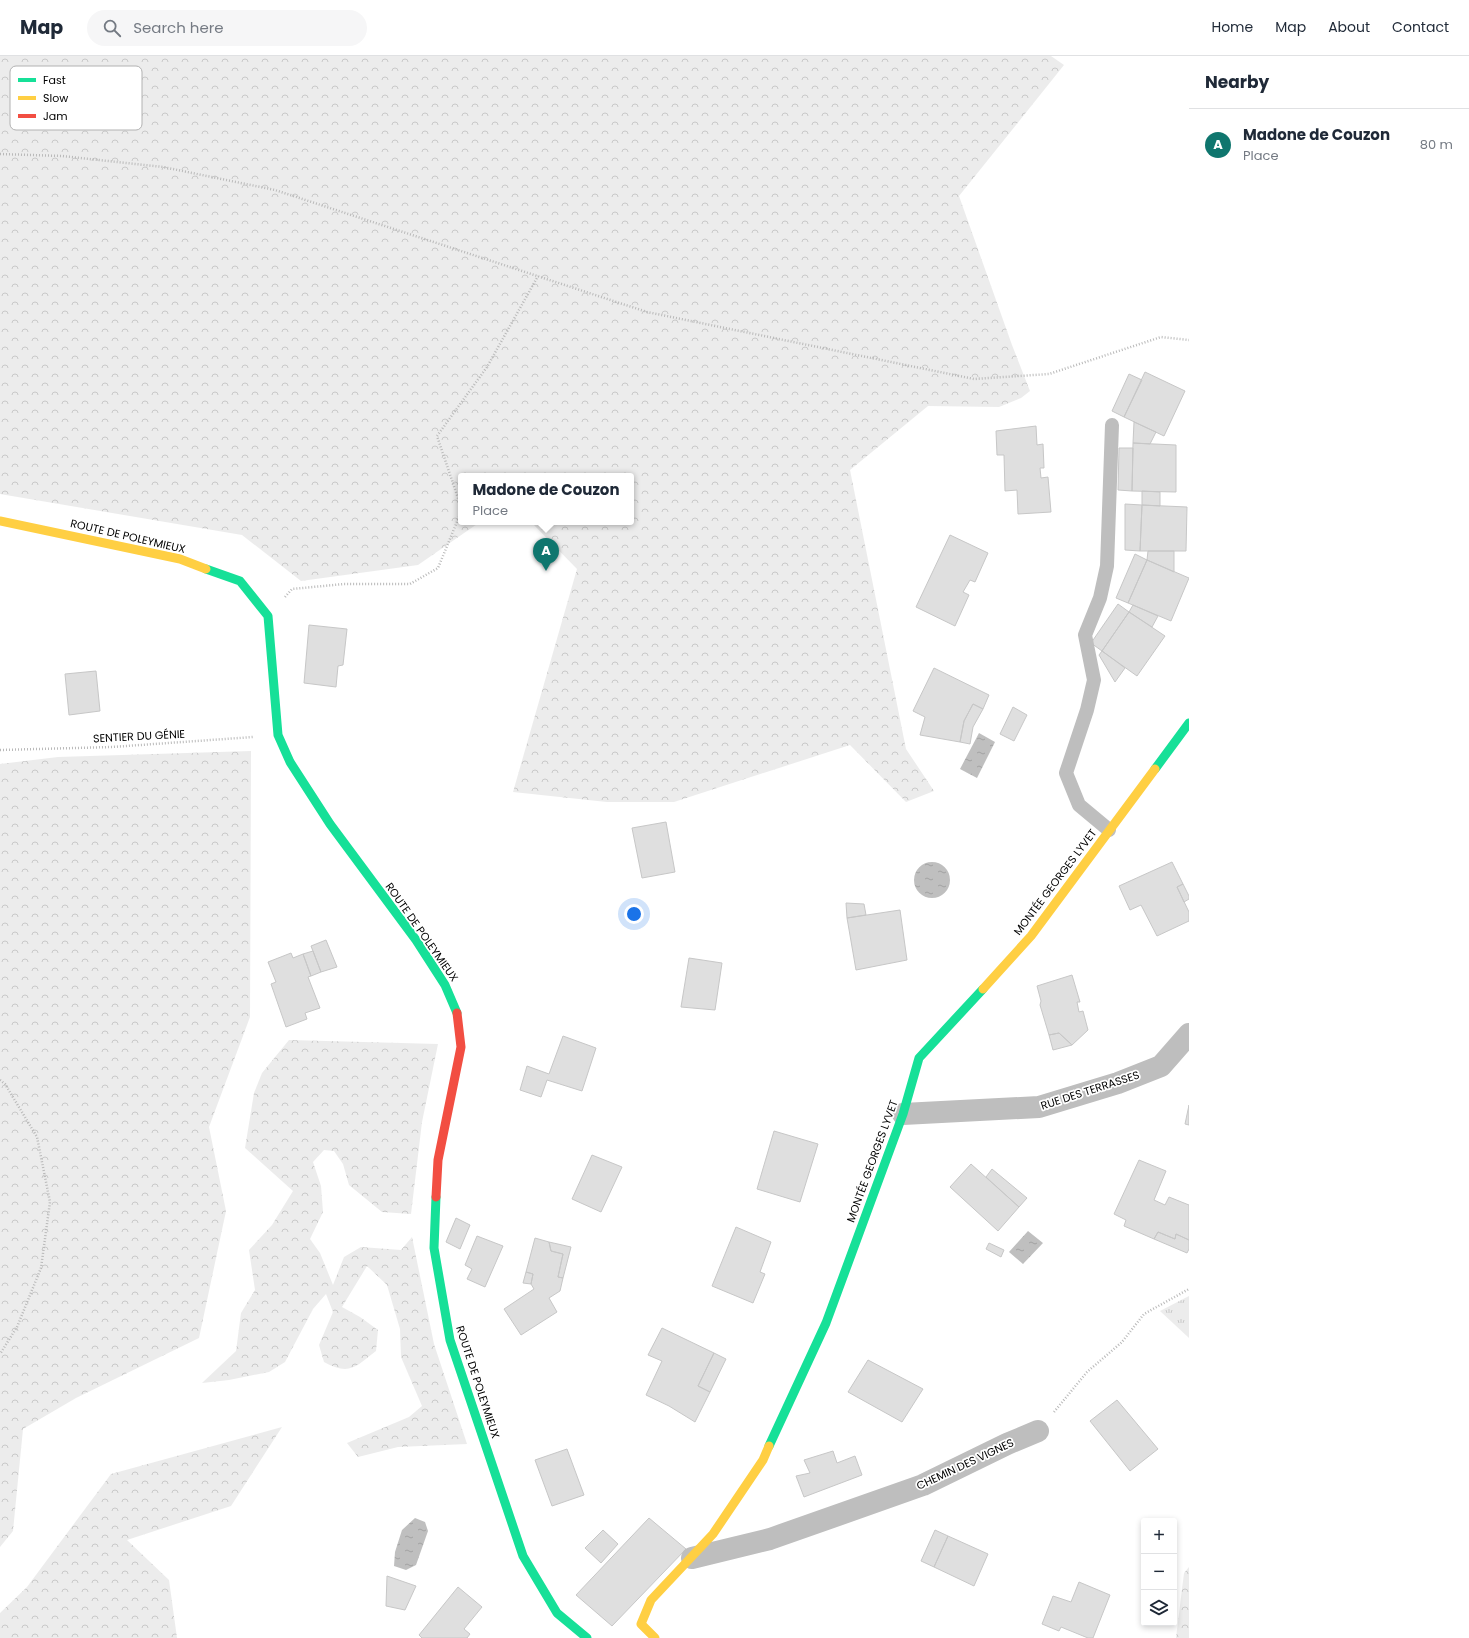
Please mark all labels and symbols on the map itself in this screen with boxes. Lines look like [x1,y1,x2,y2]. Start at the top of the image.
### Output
legend [10,66,142,130]
text: Fast [43,72,66,88]
text: Slow [43,90,68,106]
text: Jam [43,108,68,124]
street label: ROUTE DE POLEYMIEUX [69,515,187,557]
pin: A [533,538,559,571]
street label: SENTIER DU GÉNIE [93,726,185,746]
street label: MONTÉE GEORGES LYVET [1010,825,1100,938]
street label: ROUTE DE POLEYMIEUX [382,879,462,985]
your location [624,904,644,924]
street label: RUE DES TERRASSES [1039,1066,1141,1114]
street label: MONTÉE GEORGES LYVET [842,1097,902,1225]
street label: ROUTE DE POLEYMIEUX [452,1324,504,1441]
street label: CHEMIN DES VIGNES [914,1434,1016,1494]

